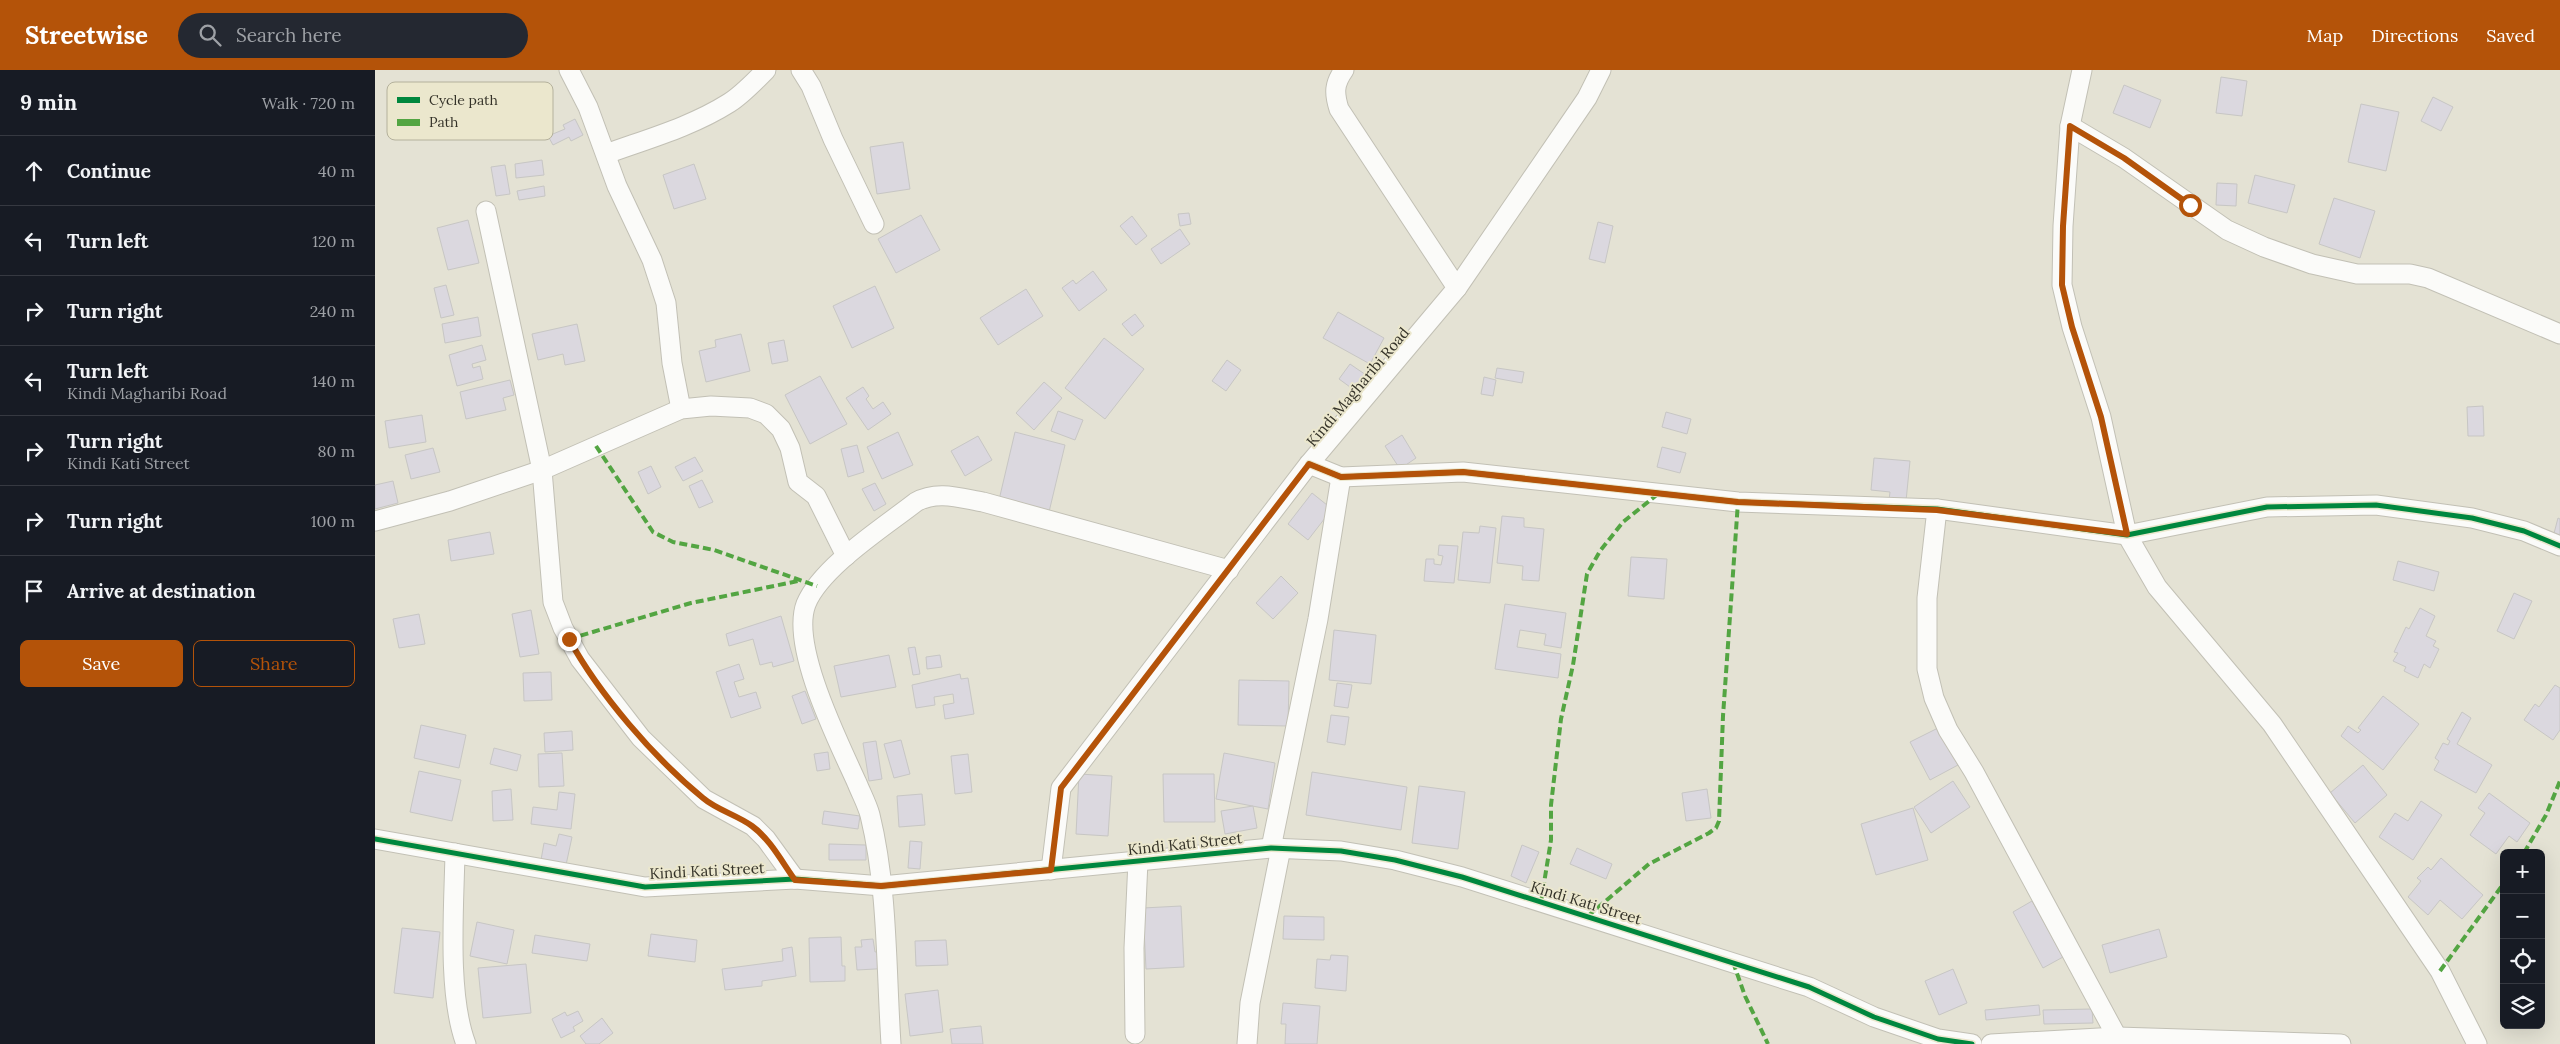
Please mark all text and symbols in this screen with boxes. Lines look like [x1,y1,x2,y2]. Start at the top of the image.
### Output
search box [178,13,528,58]
text: Streetwise [25,20,148,51]
icon: search [196,21,224,49]
text: Search here [236,23,342,47]
text: Map [2307,24,2343,47]
text: Directions [2371,24,2458,47]
text: Saved [2486,24,2535,47]
legend [387,82,553,140]
text: 9 min [20,89,77,116]
text: Cycle path [429,91,498,109]
text: Walk · 720 m [262,93,355,113]
text: Path [429,113,458,131]
icon: ahead [20,157,48,185]
text: Continue [67,159,151,183]
text: 40 m [318,161,355,181]
route start [2179,194,2202,217]
icon: left [20,227,48,255]
text: Turn left [67,229,148,253]
text: 120 m [312,231,355,251]
icon: right [20,297,48,325]
text: Turn right [67,299,163,323]
text: 240 m [310,301,355,321]
street label: Kindi Magharibi Road [1302,323,1413,450]
text: Turn left [67,359,148,383]
icon: left [20,367,48,395]
text: 140 m [312,371,355,391]
text: Kindi Magharibi Road [67,383,227,403]
text: Turn right [67,429,163,453]
icon: right [20,437,48,465]
text: 80 m [318,441,355,461]
text: Kindi Kati Street [67,453,190,473]
icon: right [20,507,48,535]
text: Turn right [67,509,163,533]
text: 100 m [311,511,355,531]
icon: arrive [20,577,48,605]
text: Arrive at destination [67,579,256,603]
route end [558,628,581,651]
button: Save [20,640,183,687]
button: Share [193,640,355,687]
street label: Kindi Kati Street [1127,828,1243,859]
map controls [2500,849,2545,1029]
button: + [2500,849,2545,894]
street label: Kindi Kati Street [649,858,765,883]
street label: Kindi Kati Street [1528,877,1644,928]
button: − [2500,894,2545,939]
button: locate [2500,939,2545,984]
button: layers [2500,984,2545,1029]

